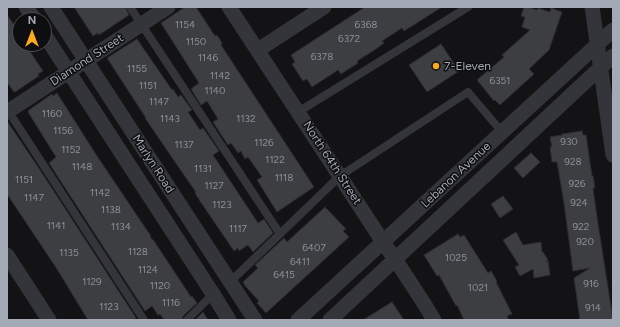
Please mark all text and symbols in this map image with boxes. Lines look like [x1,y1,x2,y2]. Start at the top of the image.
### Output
north arrow [12,12,52,52]
text: N [28,14,36,27]
house number: 1154 [175,19,195,31]
house number: 6368 [355,19,377,31]
street label: Diamond Street [48,31,126,89]
house number: 6372 [338,33,360,45]
house number: 1150 [186,36,206,48]
house number: 6378 [311,51,333,63]
house number: 1146 [198,52,218,64]
place label: 7-Eleven [444,59,491,73]
marker: 7-Eleven [431,61,441,71]
house number: 1155 [127,63,147,75]
house number: 1142 [210,70,230,82]
house number: 6351 [490,75,510,87]
house number: 1151 [139,80,157,92]
house number: 1140 [205,85,225,97]
house number: 1147 [149,96,169,108]
house number: 1160 [42,108,62,120]
house number: 1143 [160,113,180,125]
house number: 1132 [236,113,256,125]
street label: North 64th Street [300,119,364,207]
house number: 1156 [53,125,73,137]
street label: Marlyn Road [129,132,177,196]
house number: 930 [560,136,578,148]
house number: 1126 [254,137,274,149]
house number: 1137 [174,139,194,151]
street label: Lebanon Avenue [418,139,494,211]
house number: 1152 [61,144,81,156]
house number: 1122 [265,154,285,166]
house number: 928 [564,156,582,168]
house number: 1148 [72,161,92,173]
house number: 1131 [194,163,212,175]
house number: 1118 [275,172,293,184]
house number: 1151 [15,174,33,186]
house number: 926 [569,178,585,190]
house number: 1127 [204,180,224,192]
house number: 1142 [90,187,110,199]
house number: 1147 [24,192,44,204]
house number: 924 [570,197,588,209]
house number: 1123 [212,199,232,211]
house number: 1138 [101,204,121,216]
house number: 1141 [47,220,65,232]
house number: 1134 [111,221,131,233]
house number: 922 [573,221,589,233]
house number: 1117 [229,223,247,235]
house number: 920 [576,236,594,248]
house number: 6407 [302,242,326,254]
house number: 1128 [128,246,148,258]
house number: 1135 [59,247,79,259]
house number: 1025 [445,252,467,264]
house number: 6411 [290,256,310,268]
house number: 1124 [138,264,158,276]
house number: 6415 [273,269,295,281]
house number: 1129 [82,276,102,288]
house number: 916 [583,278,599,290]
house number: 1120 [150,280,170,292]
house number: 1021 [468,282,488,294]
house number: 1116 [162,297,180,309]
house number: 1123 [99,301,119,313]
house number: 914 [585,302,601,314]

